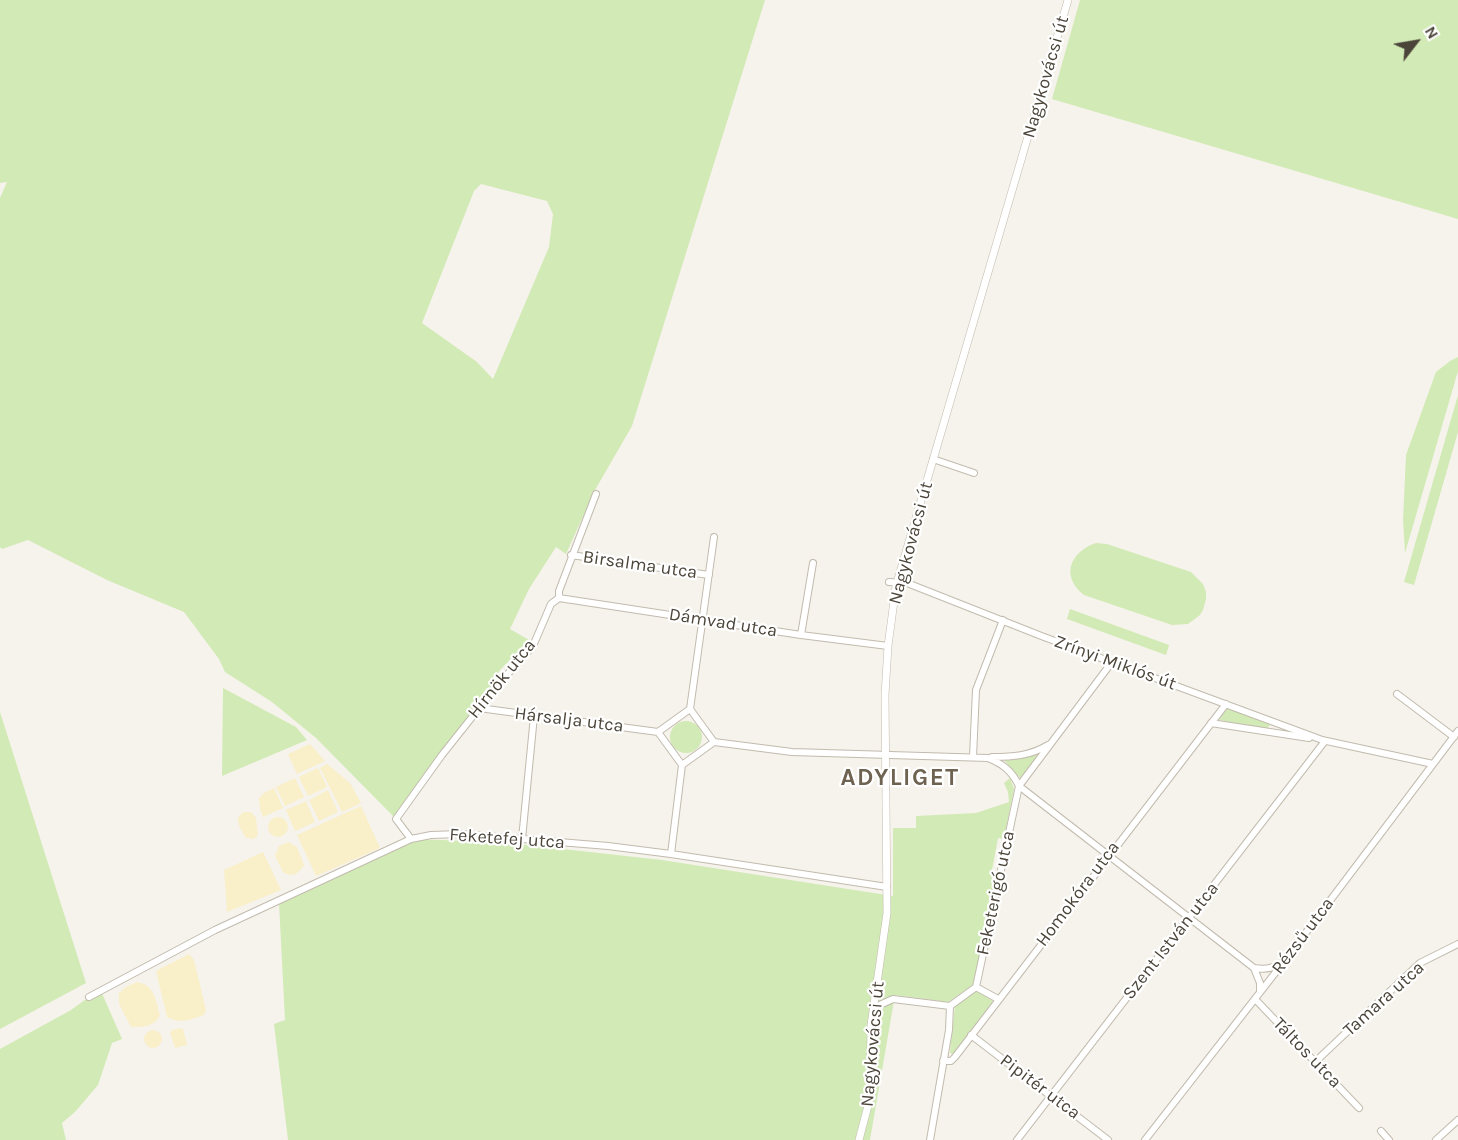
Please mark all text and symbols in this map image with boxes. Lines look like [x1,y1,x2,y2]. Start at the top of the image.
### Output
north arrow [1386,12,1446,72]
street label: Nagykovácsi út [1018,13,1074,141]
text: N [1421,23,1443,42]
street label: Nagykovácsi út [884,479,938,607]
street label: Birsalma utca [581,546,699,584]
street label: Dámvad utca [667,604,779,642]
street label: Zrínyi Miklós út [1051,631,1179,695]
street label: Hírnök utca [463,635,541,723]
street label: Hársalja utca [513,703,625,737]
district label: ADYLIGET [841,764,959,792]
street label: Feketefej utca [449,824,565,854]
street label: Feketerigó utca [972,829,1020,957]
street label: Homokóra utca [1031,837,1125,951]
street label: Szent István utca [1119,878,1223,1004]
street label: Rézsű utca [1267,893,1339,979]
street label: Tamara utca [1339,957,1429,1041]
street label: Nagykovácsi út [857,980,889,1108]
street label: Táltos utca [1268,1013,1346,1093]
street label: Pipitér utca [996,1050,1084,1124]

